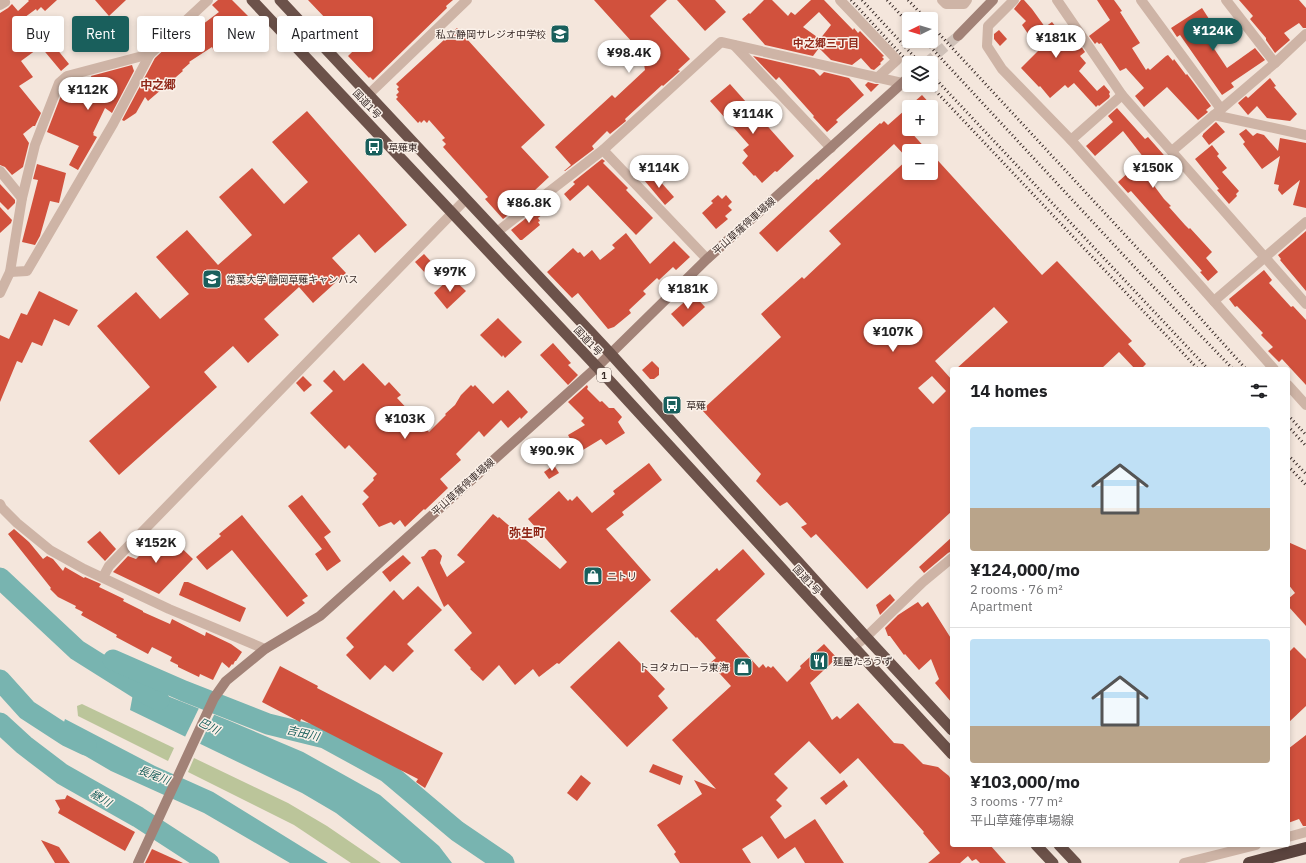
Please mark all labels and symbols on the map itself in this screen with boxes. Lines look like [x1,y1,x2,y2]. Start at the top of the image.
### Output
north arrow [902,12,938,48]
pin: ¥124K [1185,18,1241,52]
school or university icon: 私立静岡サレジオ中学校 [549,23,571,45]
pin: ¥181K [1028,25,1084,59]
place label: 私立静岡サレジオ中学校 [436,28,546,41]
district label: 中之郷三丁目 [793,36,859,50]
pin: ¥98.4K [596,40,662,74]
pin: ¥112K [60,77,116,111]
district label: 中之郷 [140,77,176,92]
street label: 国道1号 [350,86,384,122]
pin: ¥114K [725,101,781,135]
bus stop icon: 草薙東 [363,136,385,158]
place label: 草薙東 [388,141,418,154]
pin: ¥114K [631,155,687,189]
pin: ¥150K [1125,155,1181,189]
pin: ¥86.8K [496,190,562,224]
street label: 平山草薙停車場線 [710,194,778,258]
pin: ¥97K [426,259,474,293]
school or university icon: 常葉大学 静岡草薙キャンパス [201,268,223,290]
place label: 常葉大学 静岡草薙キャンパス [226,273,358,286]
pin: ¥181K [660,276,716,310]
pin: ¥107K [865,319,921,353]
street label: 国道1号 [571,323,605,359]
road number: 1 [597,368,611,382]
bus stop icon: 草薙 [661,394,683,416]
place label: 草薙 [686,399,706,412]
pin: ¥103K [377,406,433,440]
pin: ¥90.9K [519,438,585,472]
street label: 平山草薙停車場線 [429,455,497,519]
district label: 弥生町 [509,525,545,540]
pin: ¥152K [128,530,184,564]
street label: 国道1号 [790,562,824,598]
shop icon: ニトリ [582,565,604,587]
place label: ニトリ [607,570,637,583]
restaurant icon: 麺屋たろうず [808,650,830,672]
place label: 麺屋たろうず [833,655,892,668]
shop icon: トヨタカローラ東海 [732,656,754,678]
place label: トヨタカローラ東海 [639,661,729,674]
water label: 巴川 [196,715,223,738]
water label: 吉田川 [285,722,322,744]
water label: 長尾川 [136,763,173,788]
water label: 継川 [88,786,115,810]

